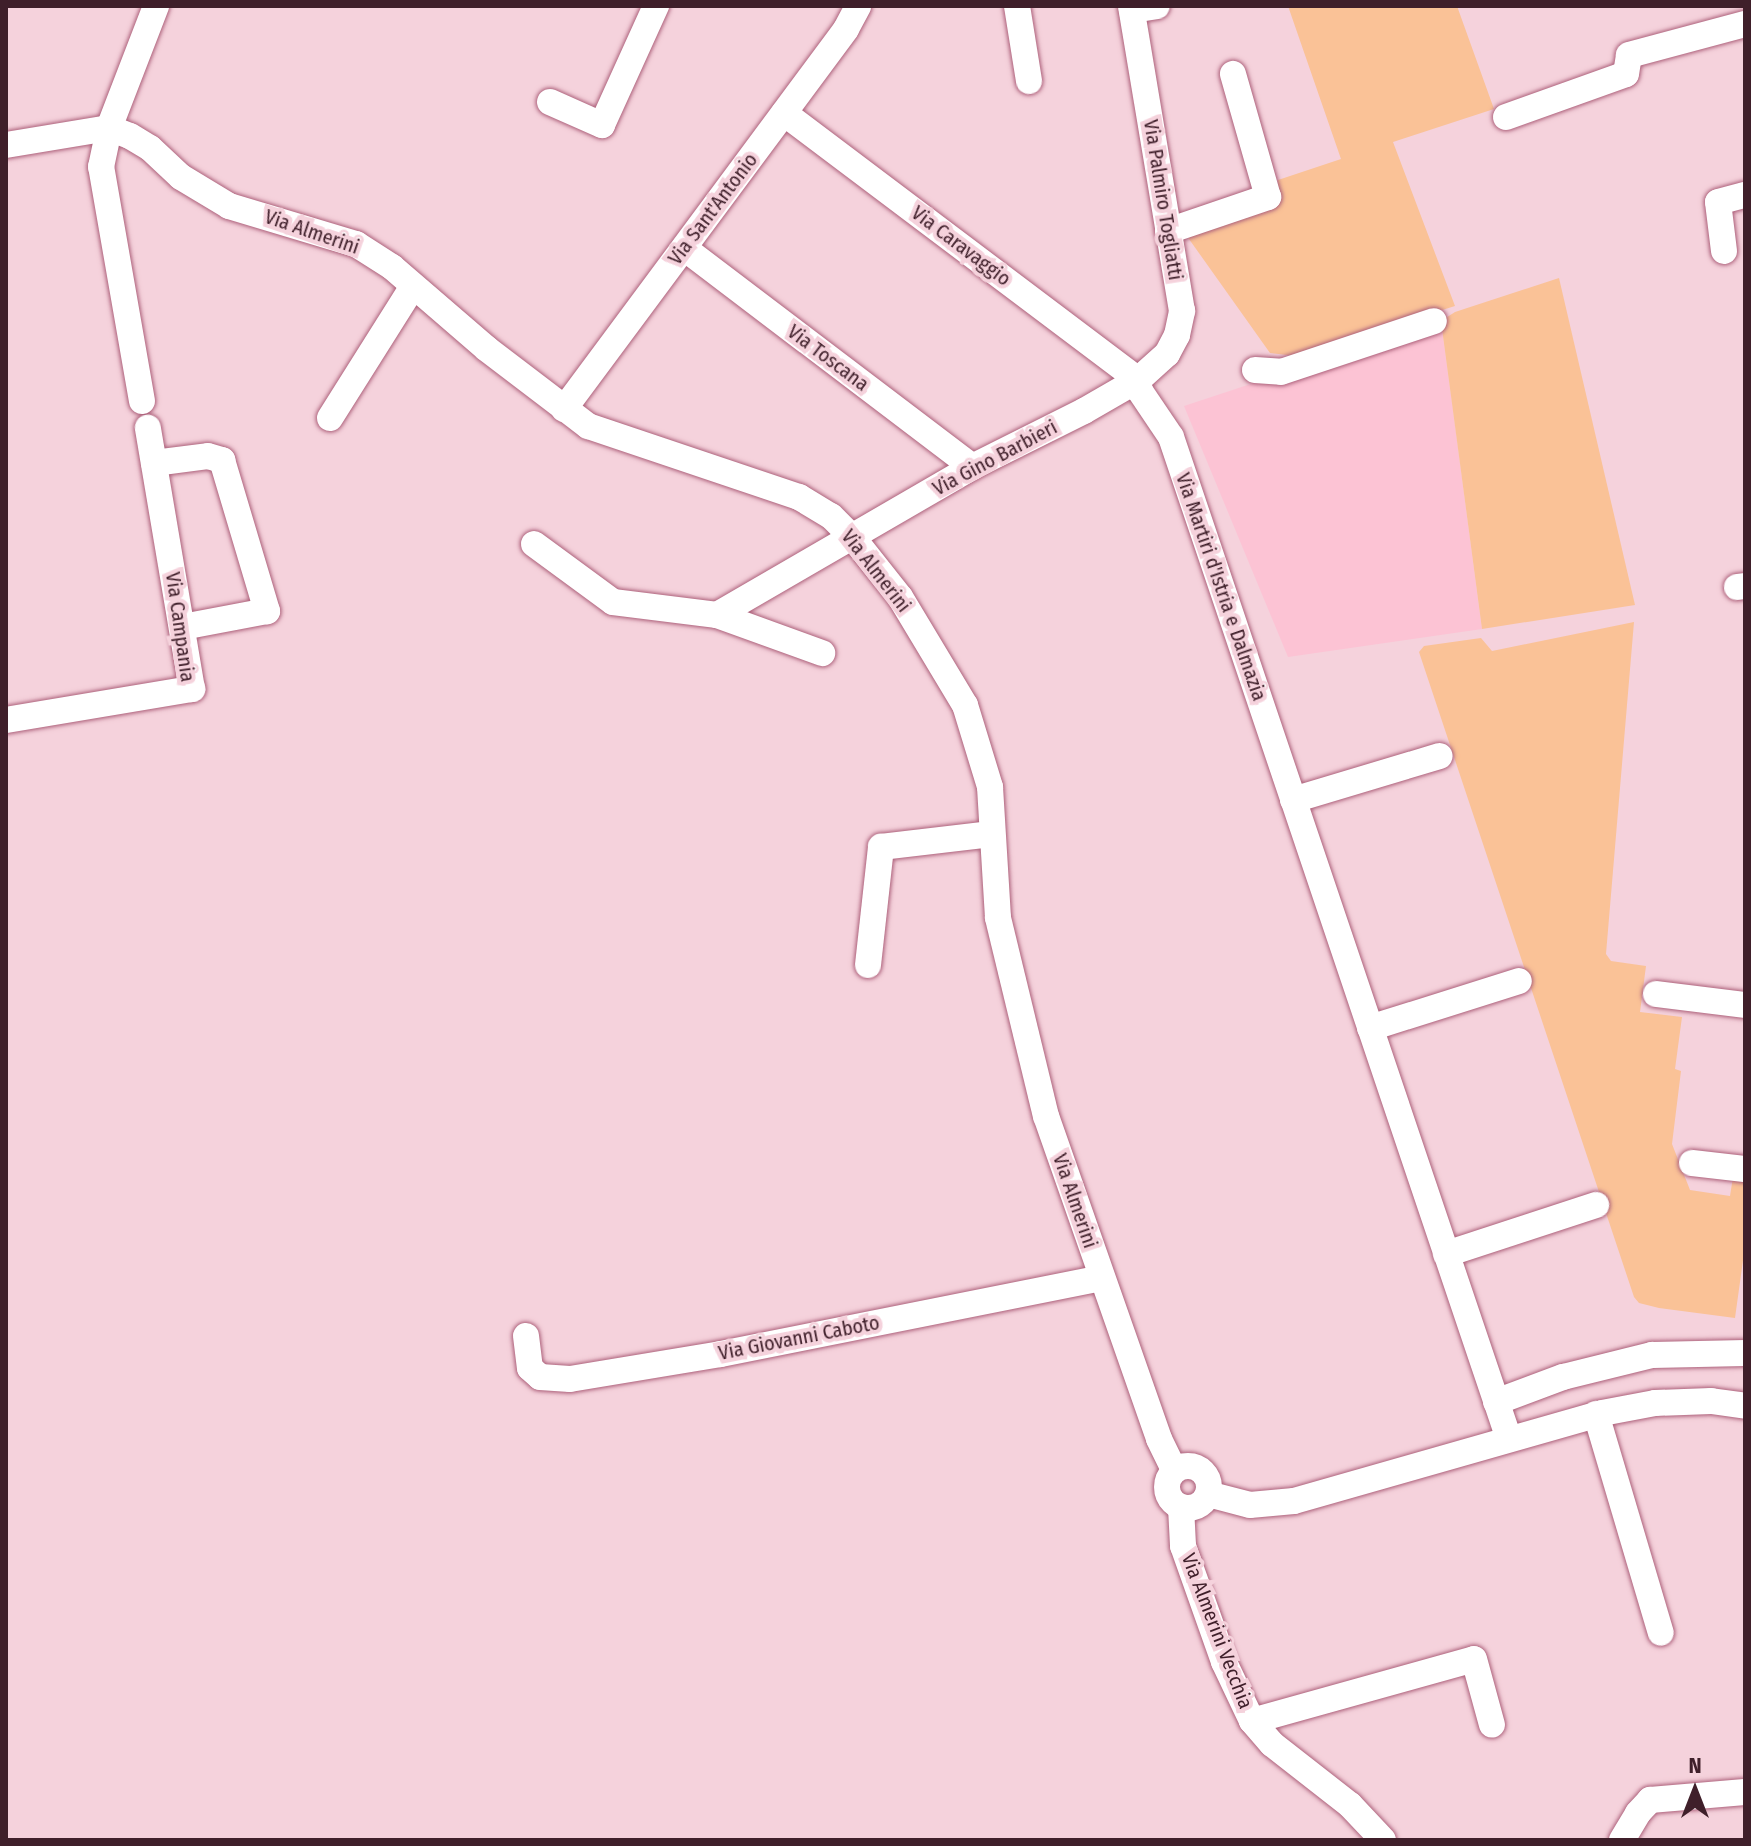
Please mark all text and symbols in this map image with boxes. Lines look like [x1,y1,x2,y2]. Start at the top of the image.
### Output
street label: Via Palmiro Togliatti [1138,118,1188,282]
street label: Via Sant'Antonio [663,148,763,270]
street label: Via Caravaggio [907,201,1015,291]
street label: Via Almerini [262,205,362,259]
street label: Via Toscana [783,320,873,396]
street label: Via Gino Barbieri [929,415,1061,501]
street label: Via Martiri d'Istria e Dalmazia [1171,470,1271,704]
street label: Via Almerini [836,525,916,617]
street label: Via Campania [160,571,200,683]
street label: Via Almerini [1048,1151,1102,1251]
street label: Via Giovanni Caboto [716,1311,882,1365]
street label: Via Almerini Vecchia [1176,1550,1258,1712]
north arrow [1655,1750,1735,1830]
text: N [1688,1752,1702,1779]

